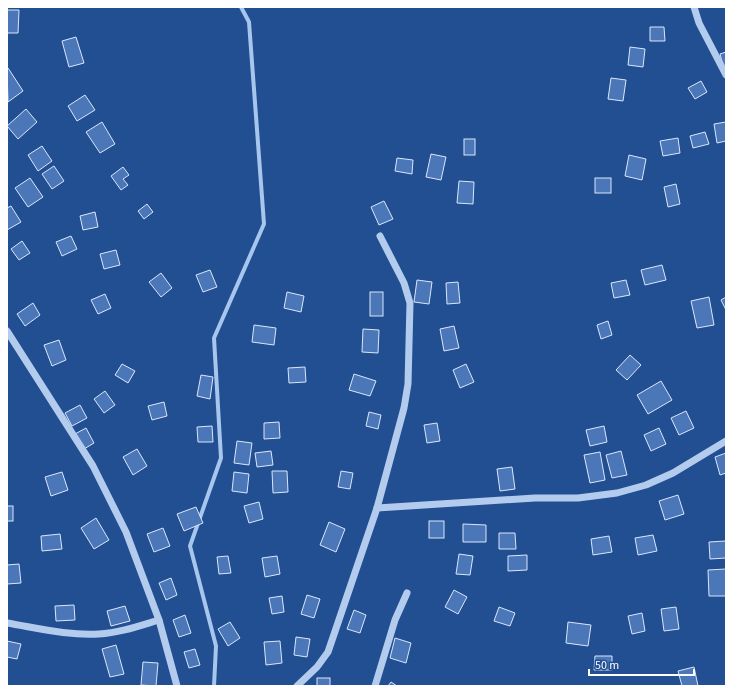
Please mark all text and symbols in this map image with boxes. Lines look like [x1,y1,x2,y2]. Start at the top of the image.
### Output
scale bar [589,651,694,677]
text: 50 m [595,657,619,674]

